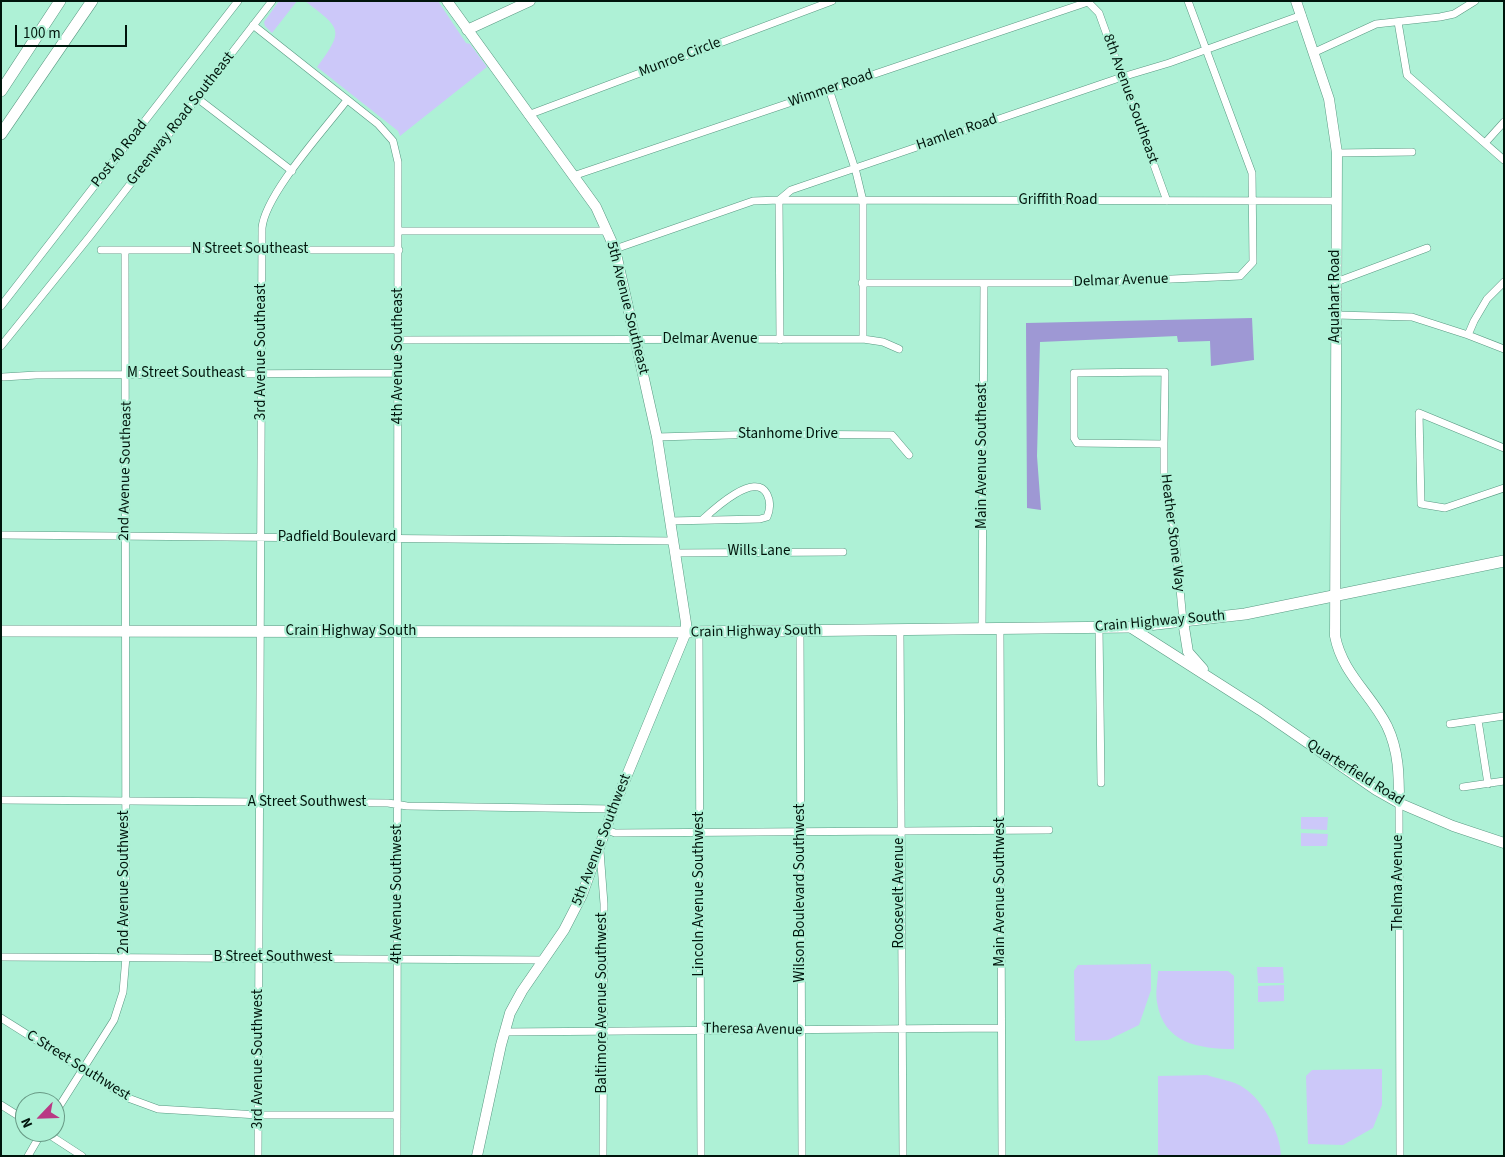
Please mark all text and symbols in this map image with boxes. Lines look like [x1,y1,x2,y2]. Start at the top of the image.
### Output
scale bar [18,15,130,47]
text: 100 m [23,23,61,44]
street label: 8th Avenue Southeast [1098,32,1162,166]
street label: Munroe Circle [636,34,724,82]
street label: Greenway Road Southeast [123,49,239,189]
street label: Wimmer Road [786,66,876,112]
street label: Hamlen Road [914,111,1000,155]
street label: Post 40 Road [88,117,152,191]
street label: Griffith Road [1019,192,1097,210]
street label: 5th Avenue Southeast [602,240,652,376]
street label: N Street Southeast [192,241,308,259]
street label: Aquahart Road [1327,249,1345,343]
street label: Delmar Avenue [1073,270,1169,292]
street label: 3rd Avenue Southeast [253,284,271,420]
street label: 4th Avenue Southeast [390,288,408,424]
street label: Delmar Avenue [663,331,757,349]
street label: M Street Southeast [127,365,245,383]
street label: Main Avenue Southeast [974,383,992,529]
street label: 2nd Avenue Southeast [116,401,136,541]
street label: Stanhome Drive [738,426,838,444]
street label: Heather Stone Way [1156,473,1188,593]
street label: Padfield Boulevard [278,529,396,547]
street label: Wills Lane [728,543,790,561]
street label: Crain Highway South [1094,607,1226,637]
street label: Crain Highway South [690,622,822,642]
street label: Crain Highway South [286,623,416,641]
street label: Quarterfield Road [1303,736,1407,810]
street label: 5th Avenue Southwest [569,772,635,908]
street label: A Street Southwest [248,794,366,812]
street label: Wilson Boulevard Southwest [792,804,810,982]
street label: 2nd Avenue Southwest [116,811,134,953]
street label: Lincoln Avenue Southwest [691,812,709,976]
street label: Main Avenue Southwest [992,817,1010,967]
street label: 4th Avenue Southwest [389,824,407,964]
street label: Thelma Avenue [1390,835,1408,931]
street label: Roosevelt Avenue [891,838,909,948]
street label: Baltimore Avenue Southwest [594,912,612,1094]
street label: B Street Southwest [213,949,333,967]
street label: 3rd Avenue Southwest [250,989,268,1129]
street label: Theresa Avenue [703,1020,803,1040]
street label: C Street Southwest [23,1027,133,1105]
north arrow [15,1092,65,1142]
text: N [16,1114,38,1131]

